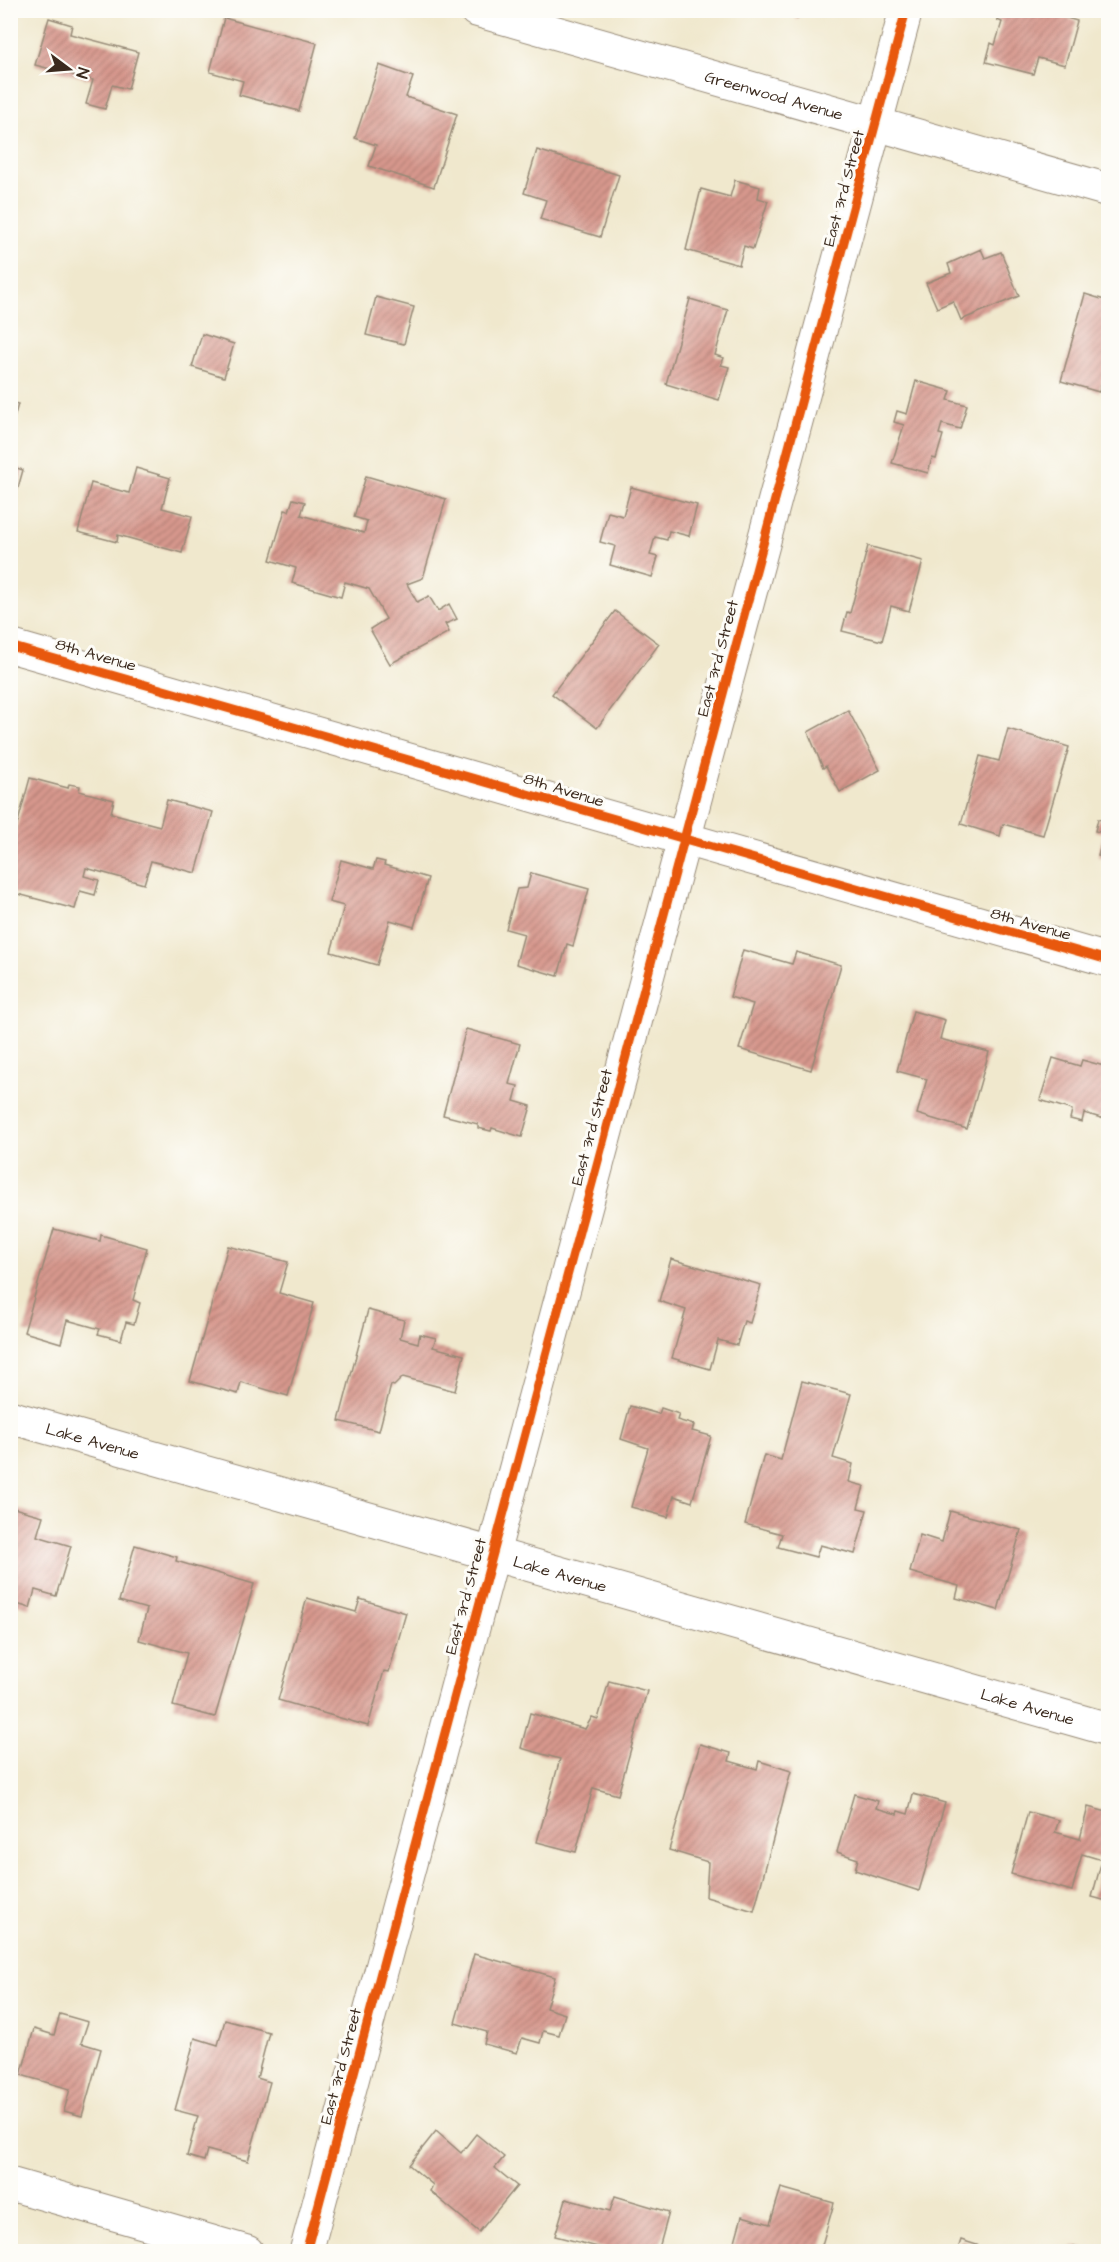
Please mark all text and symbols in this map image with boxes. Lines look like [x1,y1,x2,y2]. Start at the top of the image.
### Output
north arrow [39,39,99,99]
text: N [71,65,94,81]
street label: Greenwood Avenue [702,66,846,126]
street label: East 3rd Street [818,127,870,249]
street label: East 3rd Street [692,597,744,719]
street label: 8th Avenue [53,633,139,677]
street label: 8th Avenue [521,767,607,813]
street label: 8th Avenue [988,902,1074,946]
street label: East 3rd Street [566,1066,618,1188]
street label: Lake Avenue [43,1418,142,1465]
street label: East 3rd Street [440,1535,492,1657]
street label: Lake Avenue [511,1551,609,1598]
street label: Lake Avenue [978,1683,1077,1731]
street label: East 3rd Street [315,2005,367,2127]

